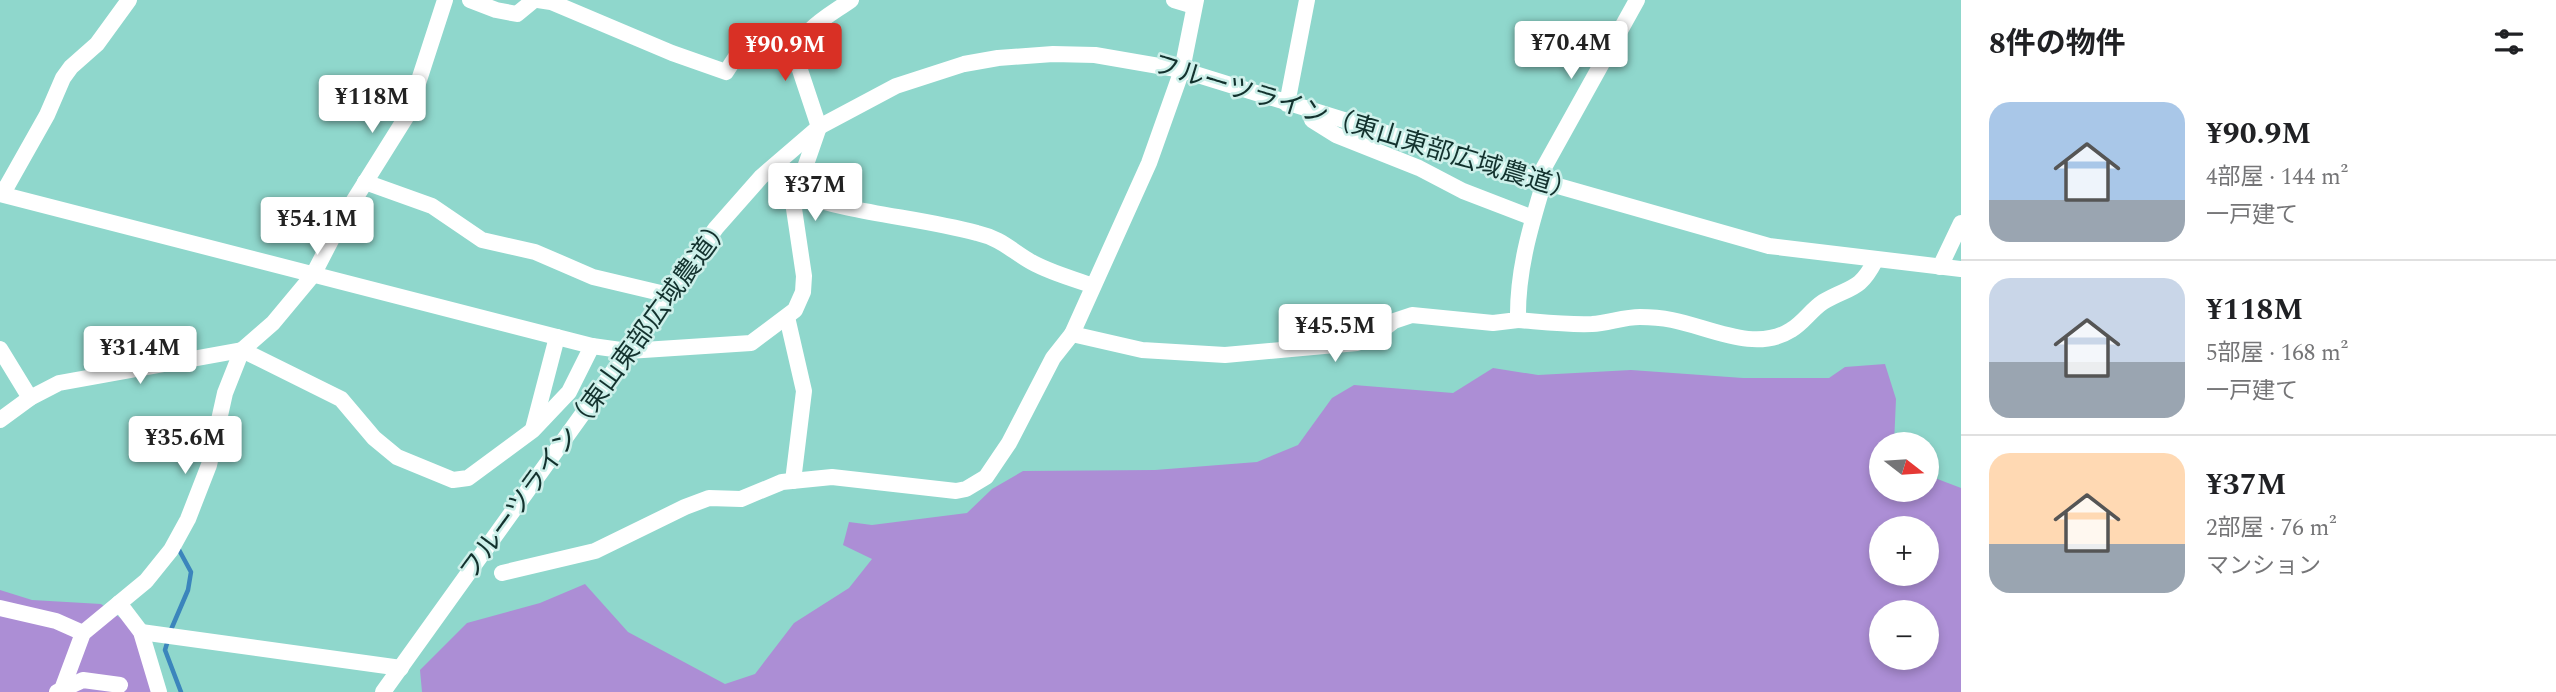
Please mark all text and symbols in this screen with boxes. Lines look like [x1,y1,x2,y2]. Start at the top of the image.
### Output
text: 8件の物件 [1989,21,2126,67]
pin: ¥70.4M [1514,22,1628,81]
icon: filters [2490,23,2528,61]
pin: ¥90.9M [728,24,842,83]
text: ¥70.4M [1531,26,1611,61]
text: ¥90.9M [745,28,825,63]
street label: フルーツライン（東山東部広域農道） [1148,44,1582,212]
pin: ¥118M [323,76,421,135]
text: ¥118M [335,80,409,115]
text: ¥90.9M [2206,111,2311,157]
icon: home [2045,130,2129,214]
text: 4部屋 · 144 m² [2206,160,2348,195]
pin: ¥37M [774,164,856,223]
text: ¥37M [784,168,846,203]
pin: ¥54.1M [260,198,374,257]
text: 一戸建て [2206,198,2298,233]
text: ¥54.1M [277,202,357,237]
street label: フルーツライン（東山東部広域農道） [450,208,742,588]
text: ¥118M [2206,287,2303,333]
pin: ¥45.5M [1278,304,1392,364]
icon: home [2045,306,2129,390]
text: ¥45.5M [1295,309,1375,344]
pin: ¥31.4M [83,326,197,386]
text: ¥31.4M [100,331,180,366]
text: 5部屋 · 168 m² [2206,336,2348,371]
text: 一戸建て [2206,374,2298,409]
pin: ¥35.6M [128,416,242,476]
text: ¥35.6M [145,421,225,456]
north arrow [1869,432,1939,502]
map controls [1869,432,1939,670]
text: ¥37M [2206,462,2286,508]
icon: home [2045,481,2129,565]
text: 2部屋 · 76 m² [2206,511,2337,546]
button: + [1869,516,1939,586]
text: マンション [2206,549,2321,584]
button: − [1869,600,1939,670]

